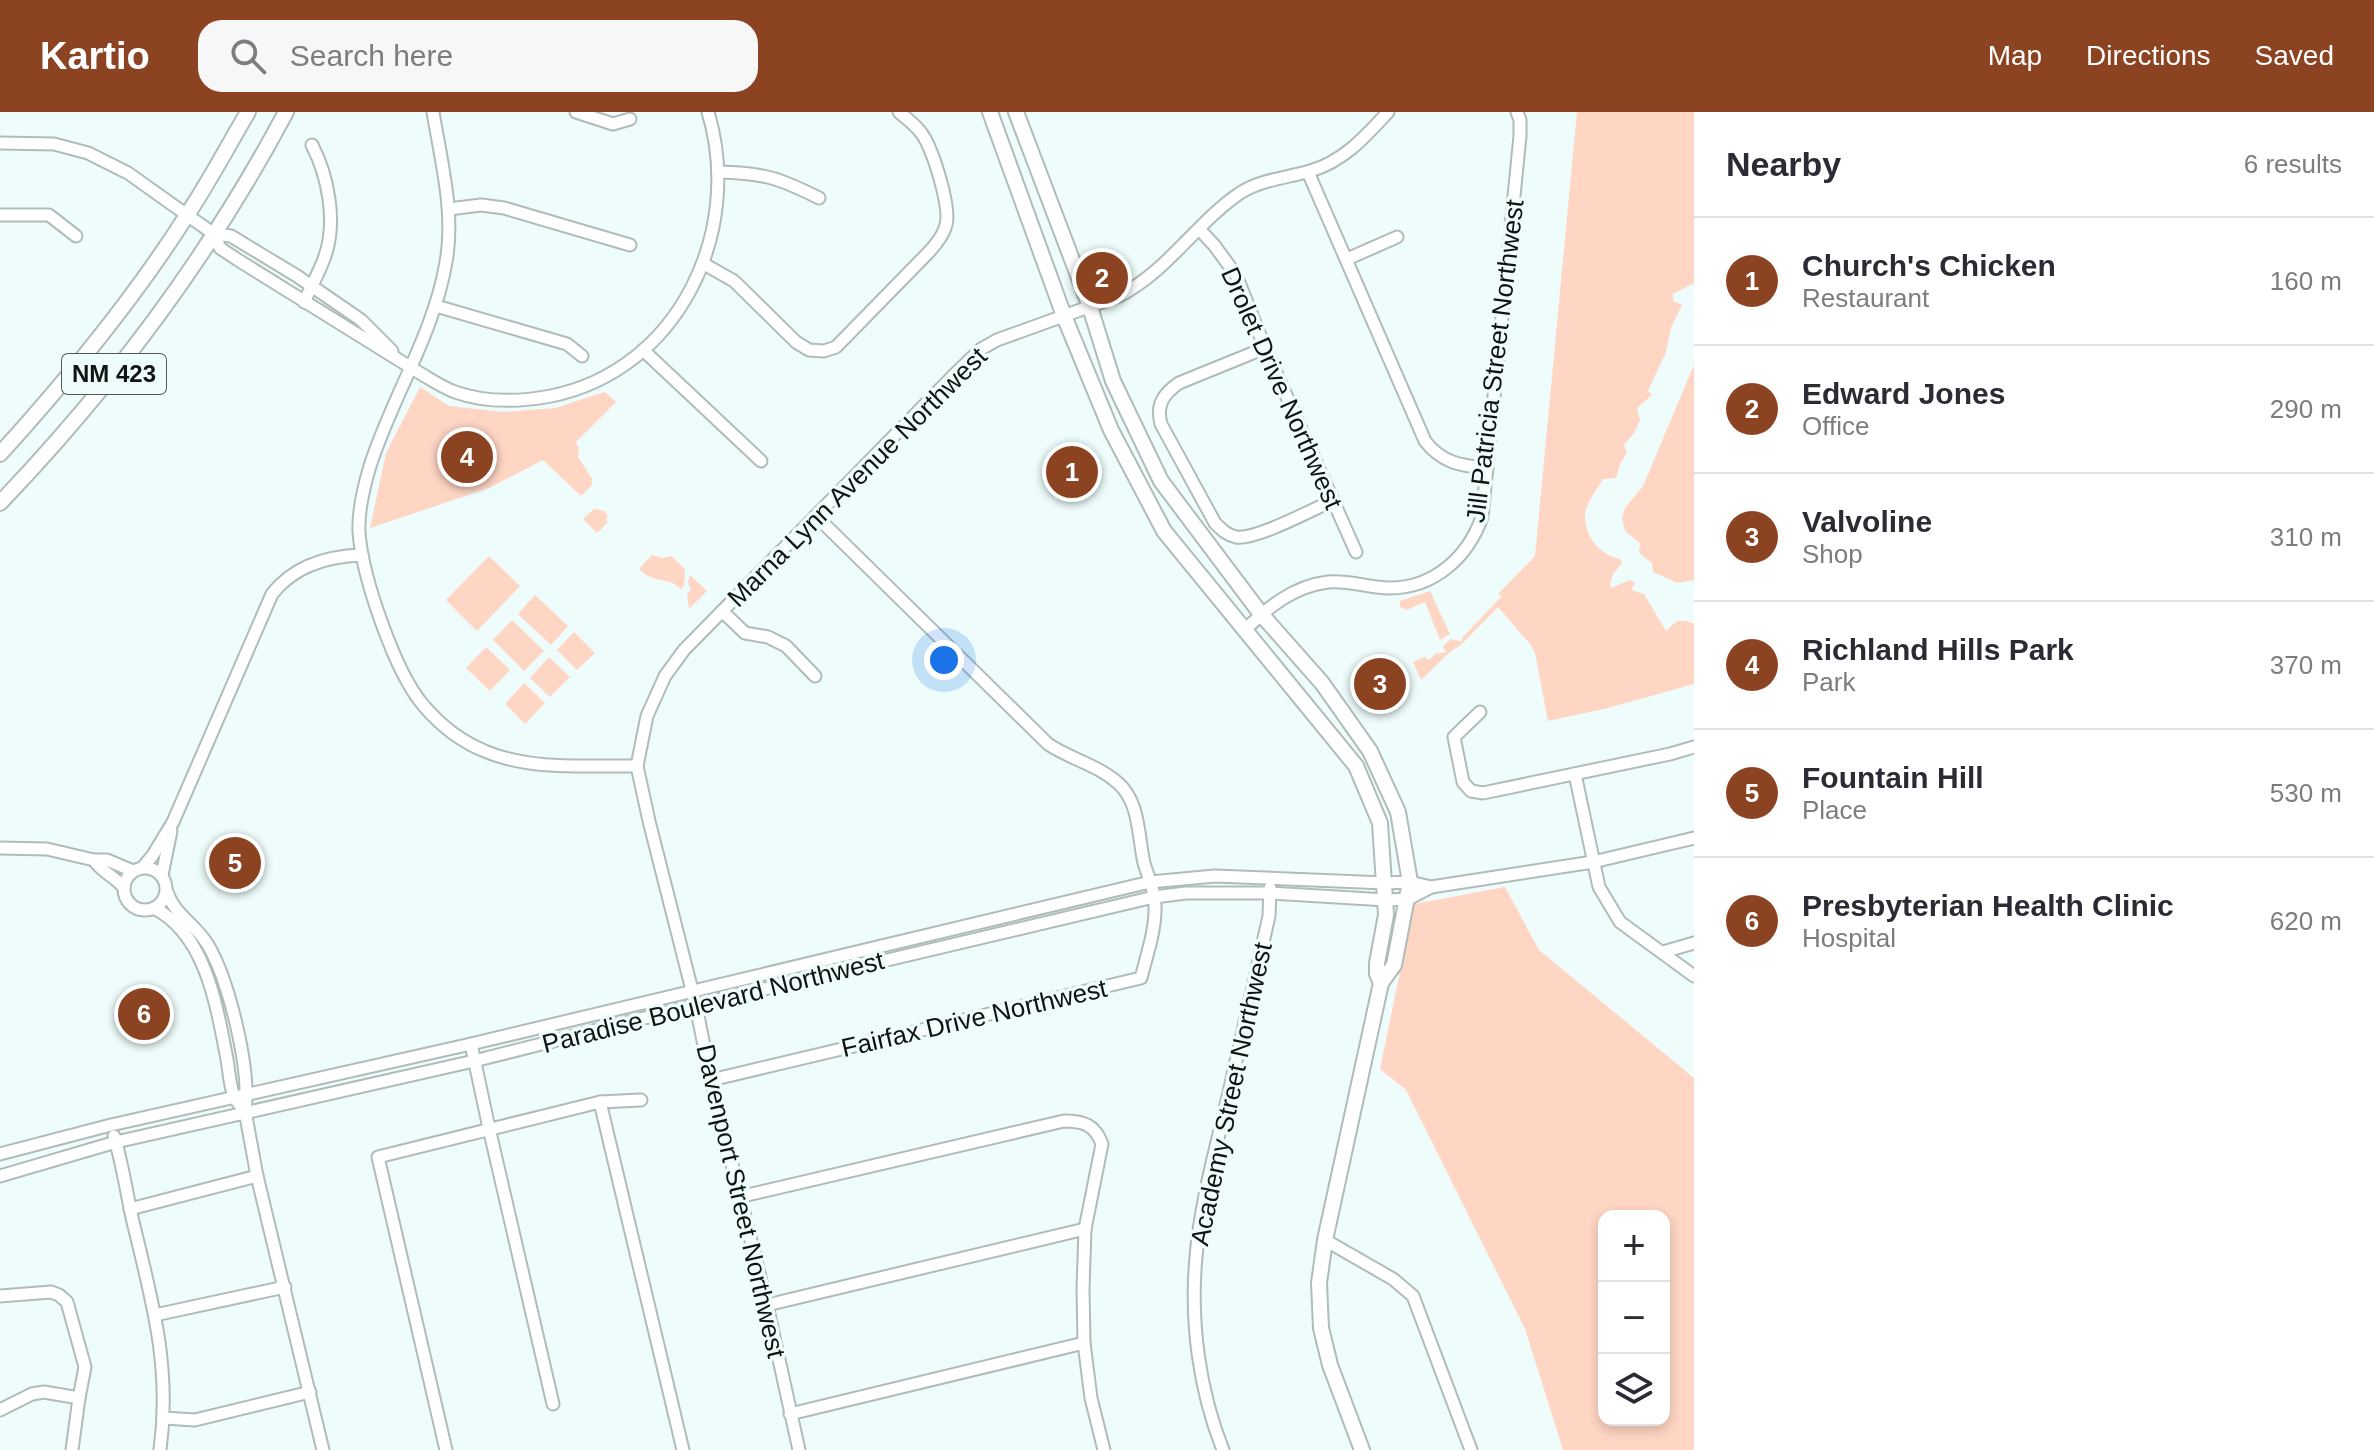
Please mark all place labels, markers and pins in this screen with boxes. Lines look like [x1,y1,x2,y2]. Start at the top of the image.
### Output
pin: 2 [1076,248,1128,308]
pin: 4 [441,427,493,487]
pin: 1 [1046,442,1098,502]
pin: 3 [1354,654,1406,714]
pin: 5 [209,833,261,893]
pin: 6 [118,984,170,1044]

